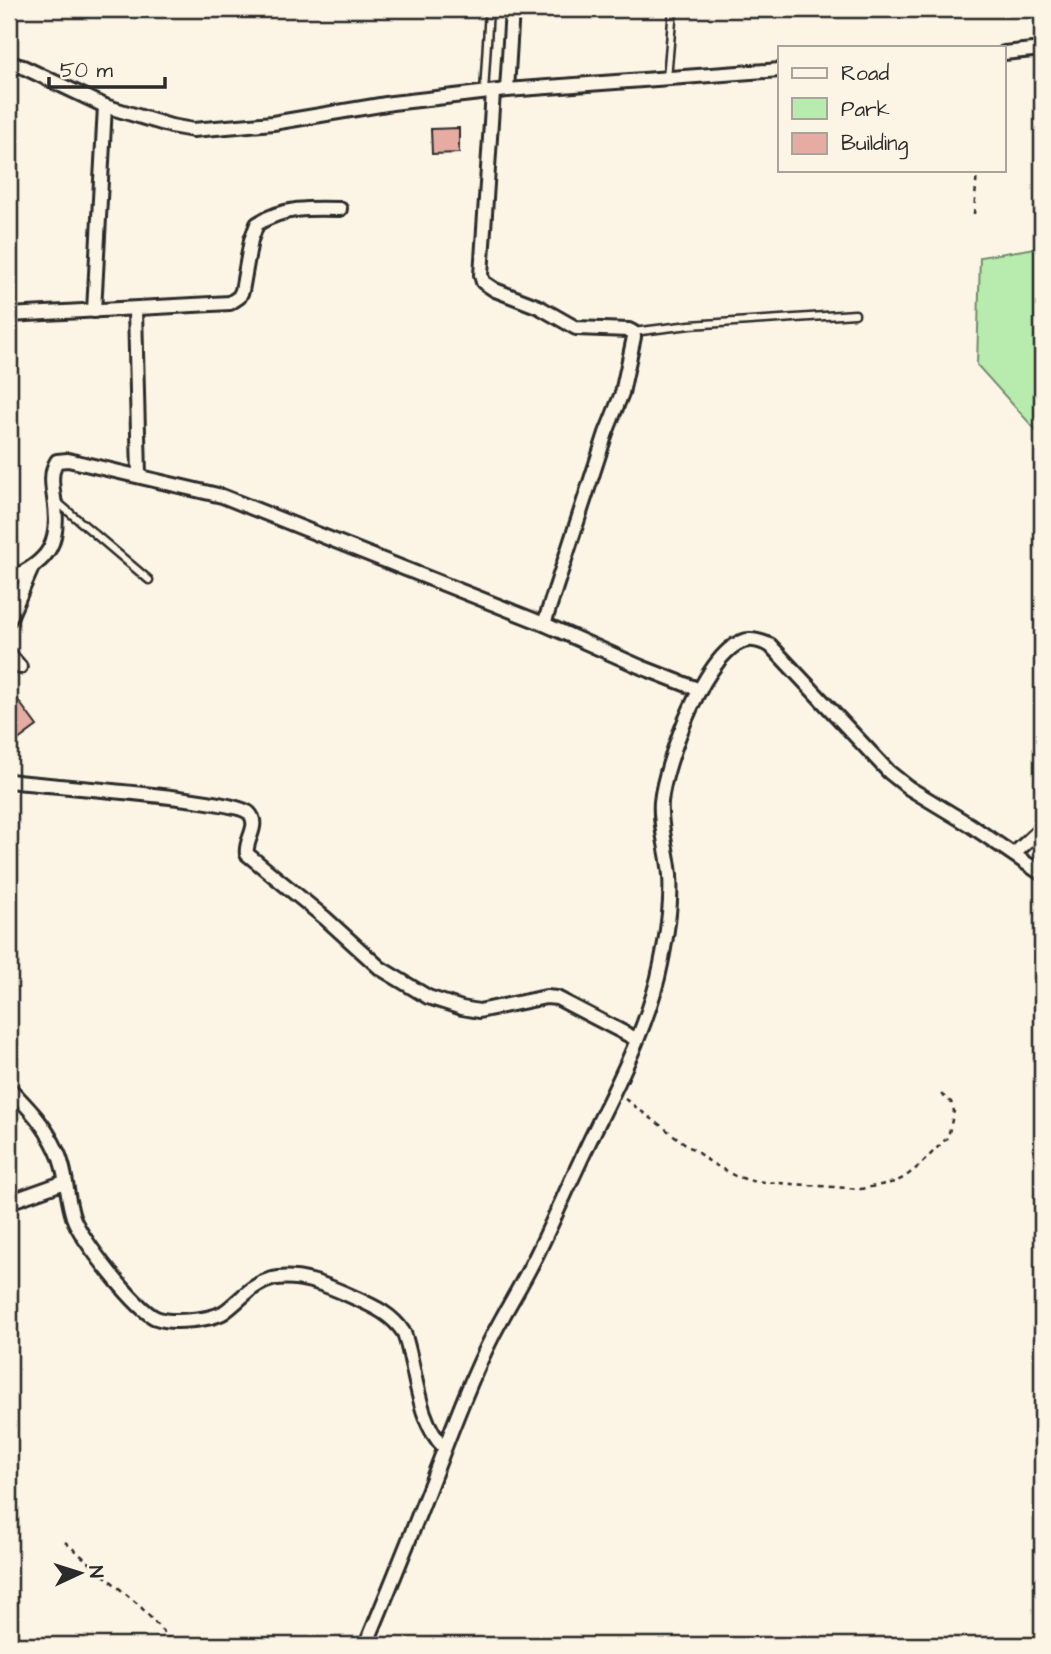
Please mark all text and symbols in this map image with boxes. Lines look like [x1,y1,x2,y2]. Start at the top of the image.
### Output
scale bar [49,46,164,90]
legend [778,46,1006,172]
text: 50 m [60,56,114,85]
text: Road [841,59,889,88]
text: Park [841,95,890,124]
text: Building [841,129,909,160]
north arrow [46,1538,116,1608]
text: N [82,1565,109,1579]

